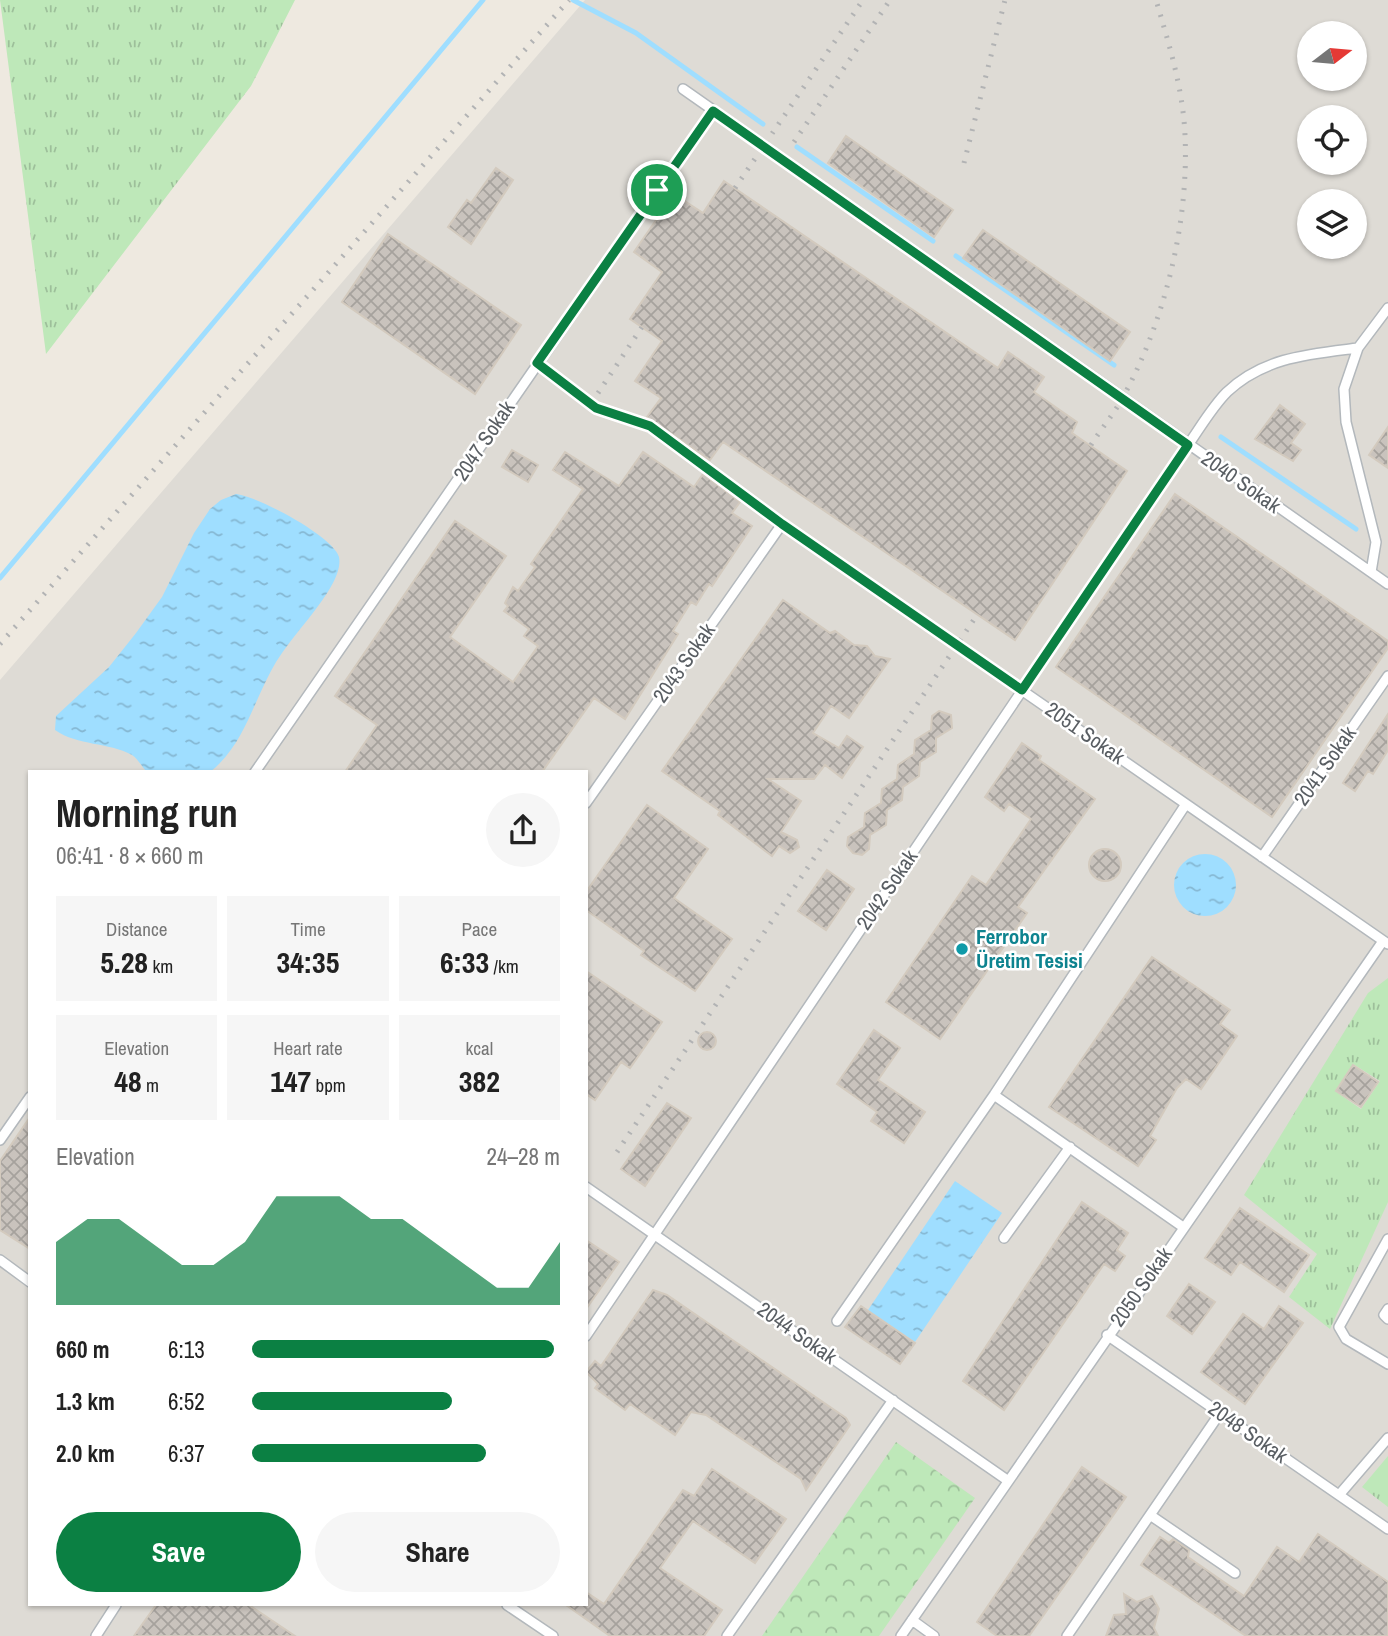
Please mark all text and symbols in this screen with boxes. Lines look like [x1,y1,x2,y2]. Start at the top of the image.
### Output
north arrow [1297,21,1367,91]
map controls [1297,21,1367,259]
button: locate [1297,105,1367,175]
pin [627,160,687,220]
icon: arrive [638,171,676,209]
button: layers [1297,189,1367,259]
street label: 2047 Sokak [446,395,521,487]
street label: 2040 Sokak [1196,444,1287,520]
street label: 2043 Sokak [646,617,722,708]
street label: 2051 Sokak [1040,695,1131,771]
street label: 2041 Sokak [1287,720,1363,811]
text: Morning run [56,788,238,839]
button: share [486,793,560,867]
text: 06:41 · 8 × 660 m [56,840,203,871]
street label: 2042 Sokak [849,844,924,936]
text: Distance [106,916,167,942]
text: Time [290,916,326,942]
text: Pace [462,916,497,942]
place label: Ferrobor Üretim Tesisi [976,922,1083,975]
marker: Ferrobor Üretim Tesisi [954,941,970,957]
text: 5.28 [100,942,148,982]
text: 34:35 [277,942,339,982]
text: 6:33 [440,942,489,982]
text: km [148,953,173,979]
text: /km [489,953,519,979]
text: Elevation [104,1035,169,1061]
text: Heart rate [273,1035,343,1061]
text: kcal [465,1035,493,1061]
text: 48 [114,1061,142,1101]
text: 147 [270,1061,311,1101]
text: 382 [459,1061,500,1101]
text: m [142,1072,159,1098]
text: bpm [311,1072,346,1098]
text: Elevation [56,1141,135,1172]
text: 24–28 m [487,1141,560,1172]
street label: 2050 Sokak [1103,1241,1179,1332]
street label: 2044 Sokak [752,1295,843,1371]
text: 660 m [56,1334,109,1365]
text: 6:13 [168,1334,205,1365]
text: 1.3 km [56,1386,115,1417]
text: 6:52 [168,1386,205,1417]
street label: 2048 Sokak [1203,1394,1294,1470]
text: 2.0 km [56,1438,115,1469]
text: 6:37 [168,1438,205,1469]
button: Save [56,1512,301,1592]
button: Share [315,1512,560,1592]

